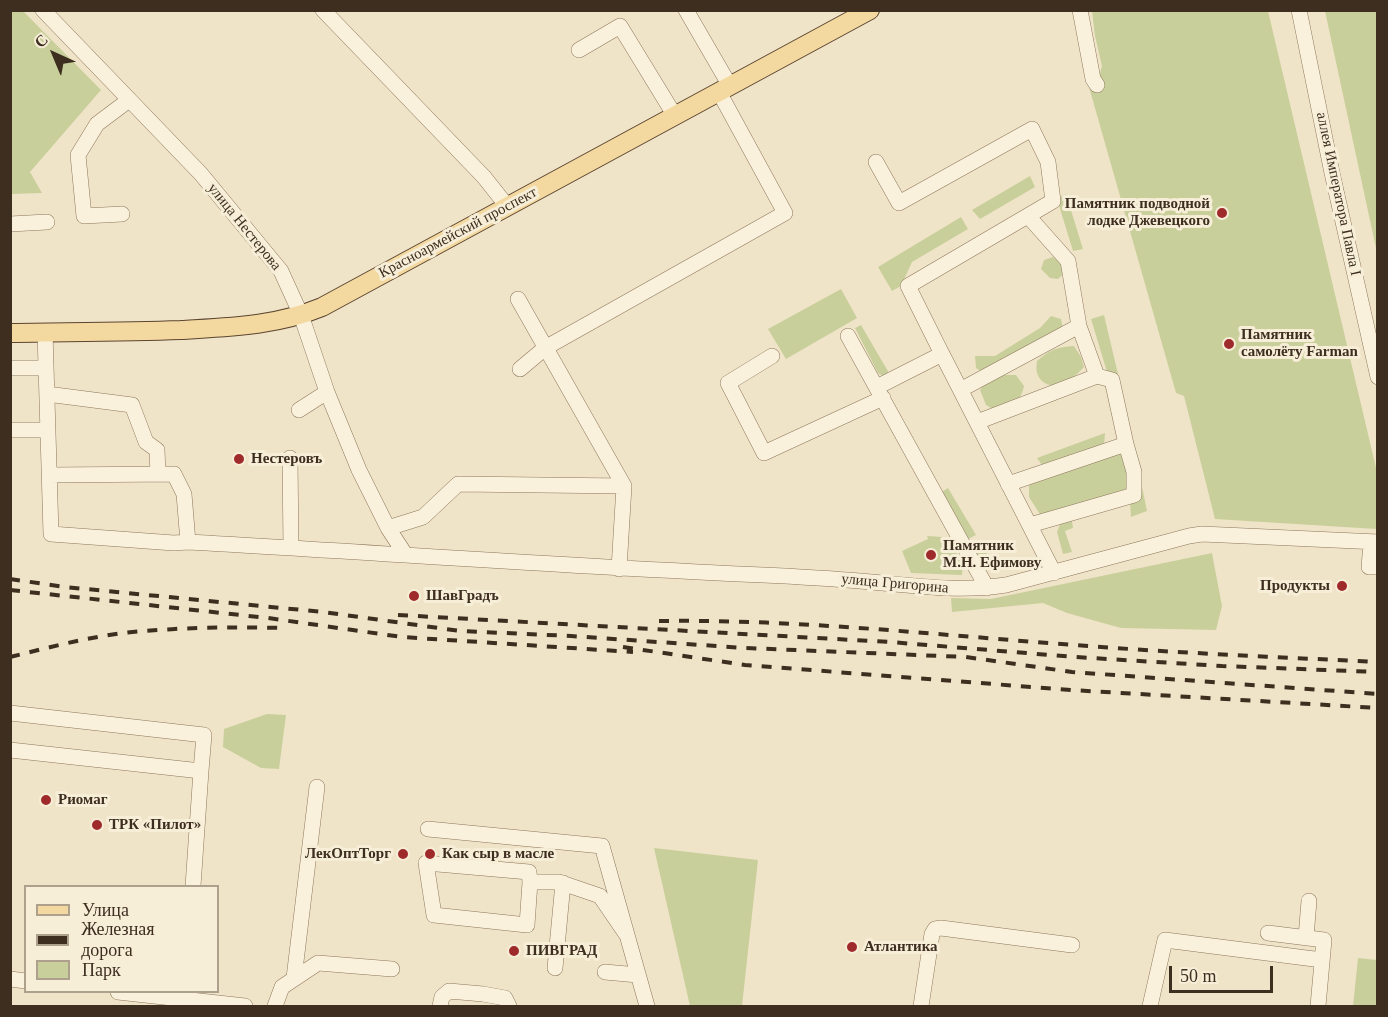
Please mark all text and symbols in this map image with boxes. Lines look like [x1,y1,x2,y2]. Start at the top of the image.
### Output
north arrow [24,24,84,84]
text: С [31,31,51,51]
street label: аллея Императора Павла I [1312,111,1364,277]
street label: улица Нестерова [203,180,285,274]
street label: Красноармейский проспект [376,184,540,282]
place label: Памятник подводной лодке Джевецкого [1065,195,1210,230]
marker: Памятник подводной лодке Джевецкого [1215,206,1229,220]
place label: Памятник самолёту Farman [1241,326,1358,361]
marker: Памятник самолёту Farman [1222,337,1236,351]
place label: Нестеровъ [251,450,322,468]
marker: Нестеровъ [232,452,246,466]
place label: Памятник М.Н. Ефимову [943,537,1041,572]
marker: Памятник М.Н. Ефимову [924,548,938,562]
street label: улица Григорина [841,570,949,598]
place label: Продукты [1260,577,1330,595]
marker: Продукты [1335,579,1349,593]
place label: ШавГрадъ [426,587,499,605]
marker: ШавГрадъ [407,589,421,603]
place label: Риомаг [58,791,107,809]
marker: Риомаг [39,793,53,807]
place label: ТРК «Пилот» [109,816,201,834]
marker: ТРК «Пилот» [90,818,104,832]
place label: ЛекОптТорг [305,845,391,863]
place label: Как сыр в масле [442,845,554,863]
marker: ЛекОптТорг [396,847,410,861]
marker: Как сыр в масле [423,847,437,861]
legend [24,885,219,993]
text: Улица [82,900,129,920]
text: Железная дорога [81,919,155,960]
place label: Атлантика [864,938,938,956]
marker: Атлантика [845,940,859,954]
place label: ПИВГРАД [526,942,597,960]
marker: ПИВГРАД [507,944,521,958]
scale bar [1172,954,1276,992]
text: Парк [82,960,121,980]
text: 50 m [1180,966,1217,986]

